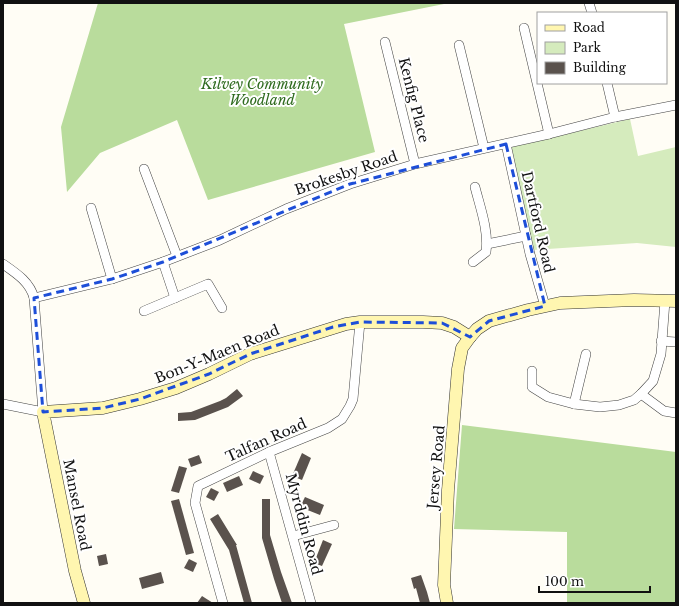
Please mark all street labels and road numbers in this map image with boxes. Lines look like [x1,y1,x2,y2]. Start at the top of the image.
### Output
street label: Kenfig Place [395,56,433,144]
street label: Brokesby Road [292,147,400,199]
street label: Dartford Road [518,169,559,275]
street label: Bon-Y-Maen Road [152,321,282,387]
street label: Talfan Road [223,414,310,466]
street label: Jersey Road [423,424,449,512]
street label: Mansel Road [59,458,95,553]
street label: Myrddin Road [282,471,326,578]

